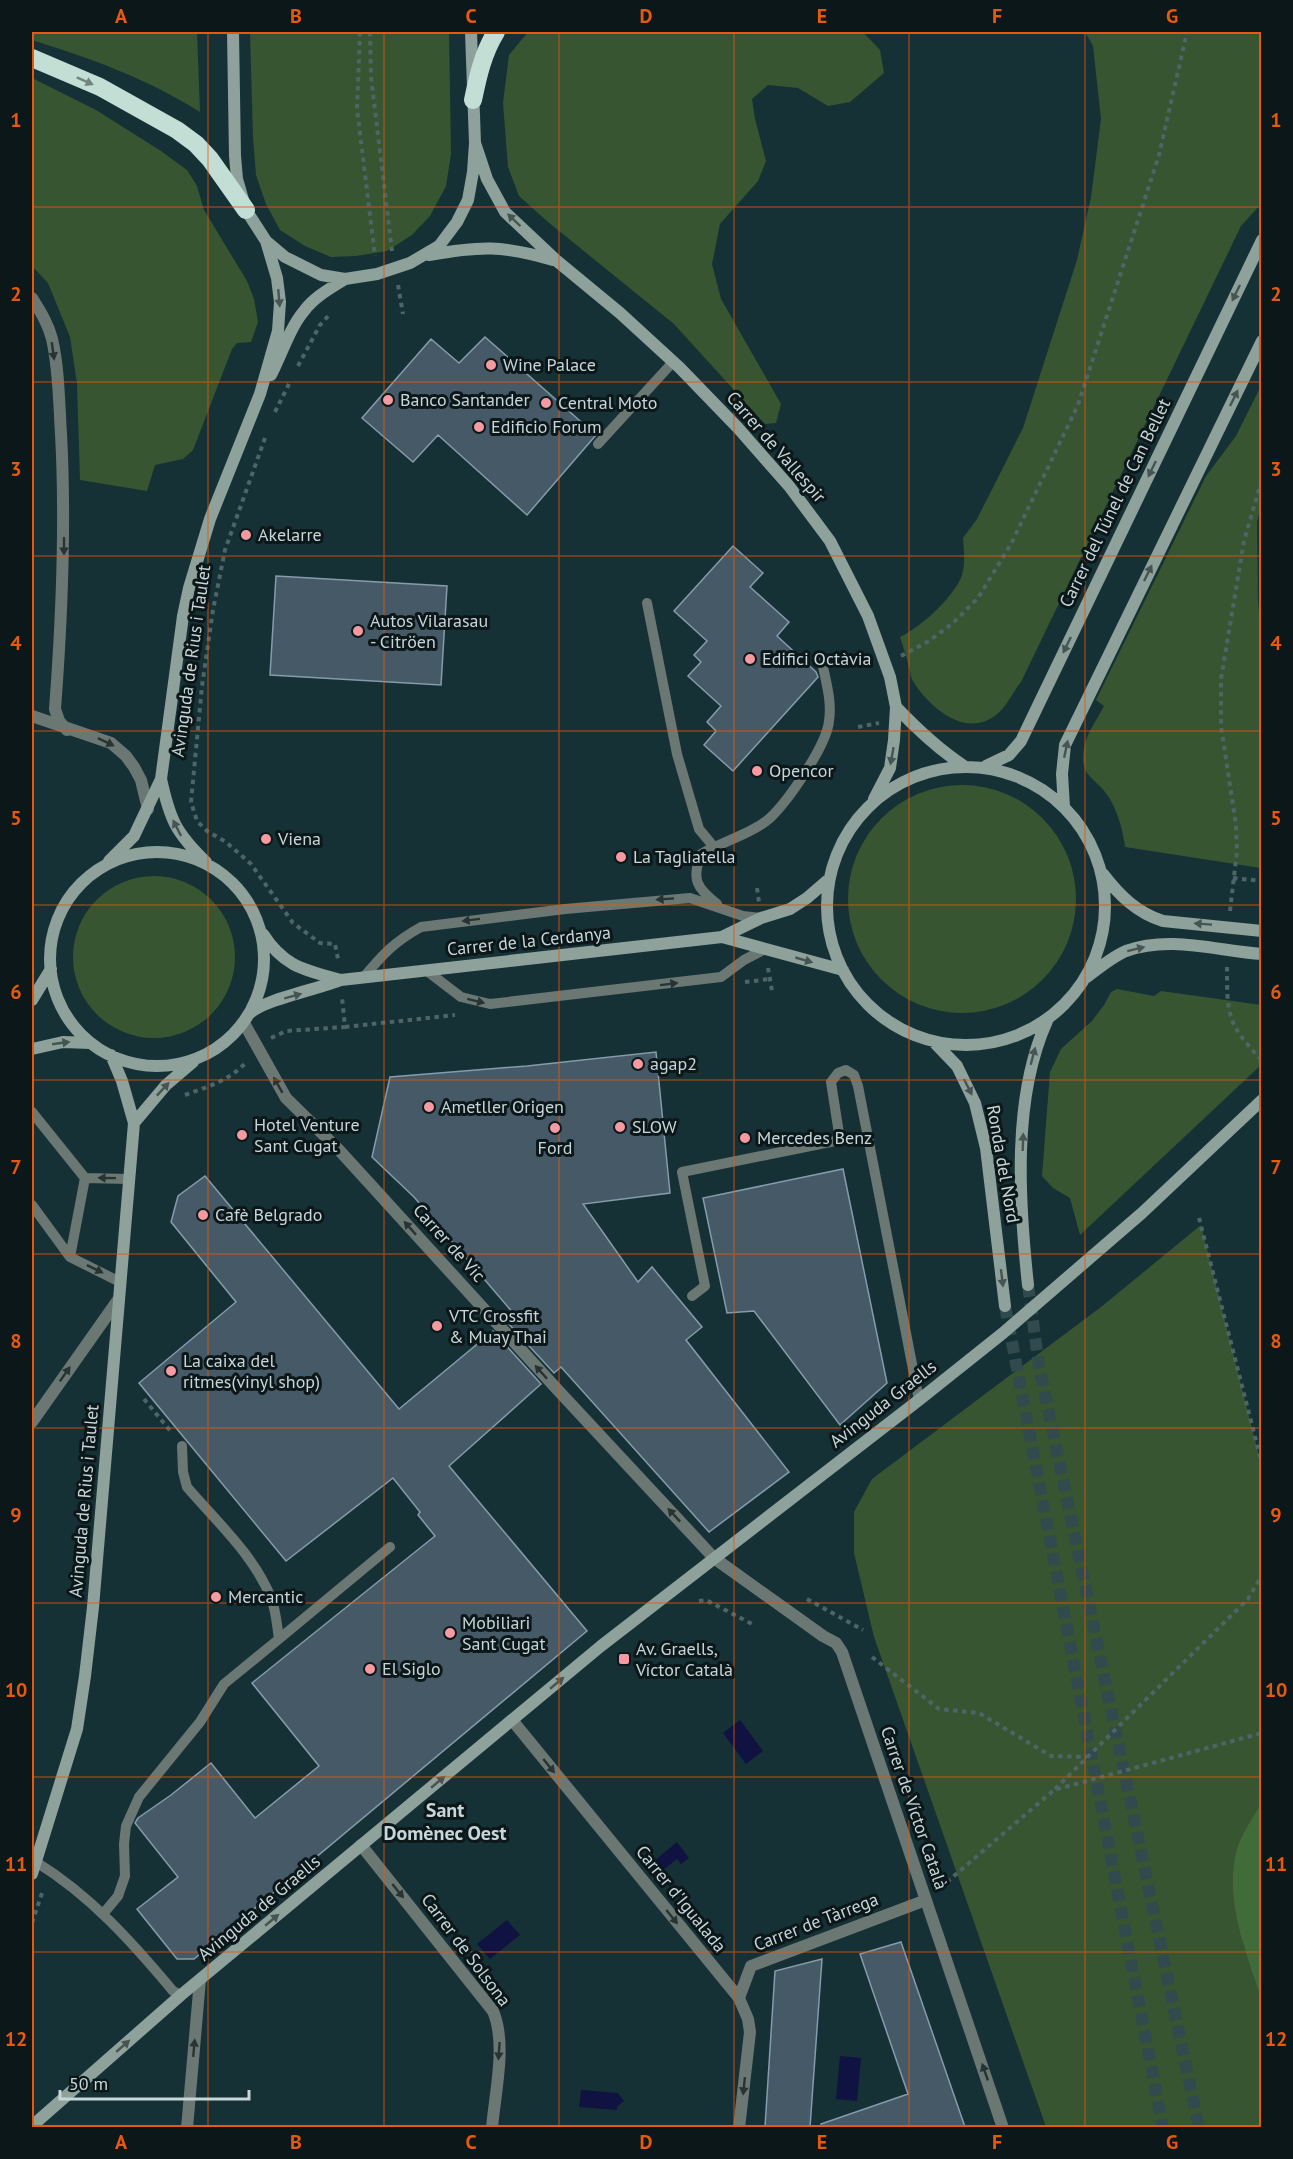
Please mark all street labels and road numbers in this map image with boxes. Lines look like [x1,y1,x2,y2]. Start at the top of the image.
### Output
street label: Carrer de Vallespir [722,386,831,507]
street label: Carrer del Túnel de Can Bellet [1054,395,1175,611]
street label: Avinguda de Rius i Taulet [166,563,215,758]
street label: Carrer de la Cerdanya [446,920,612,961]
street label: Ronda del Nord [982,1103,1025,1225]
street label: Carrer de Vic [408,1199,491,1287]
street label: Avinguda Graells [825,1355,941,1452]
street label: Avinguda de Rius i Taulet [64,1404,103,1598]
street label: Carrer de Víctor Català [876,1723,953,1893]
street label: Carrer d'Igualada [631,1840,732,1957]
street label: Avinguda de Graells [193,1850,325,1966]
street label: Carrer de Tàrrega [750,1887,881,1956]
street label: Carrer de Solsona [416,1889,516,2011]

